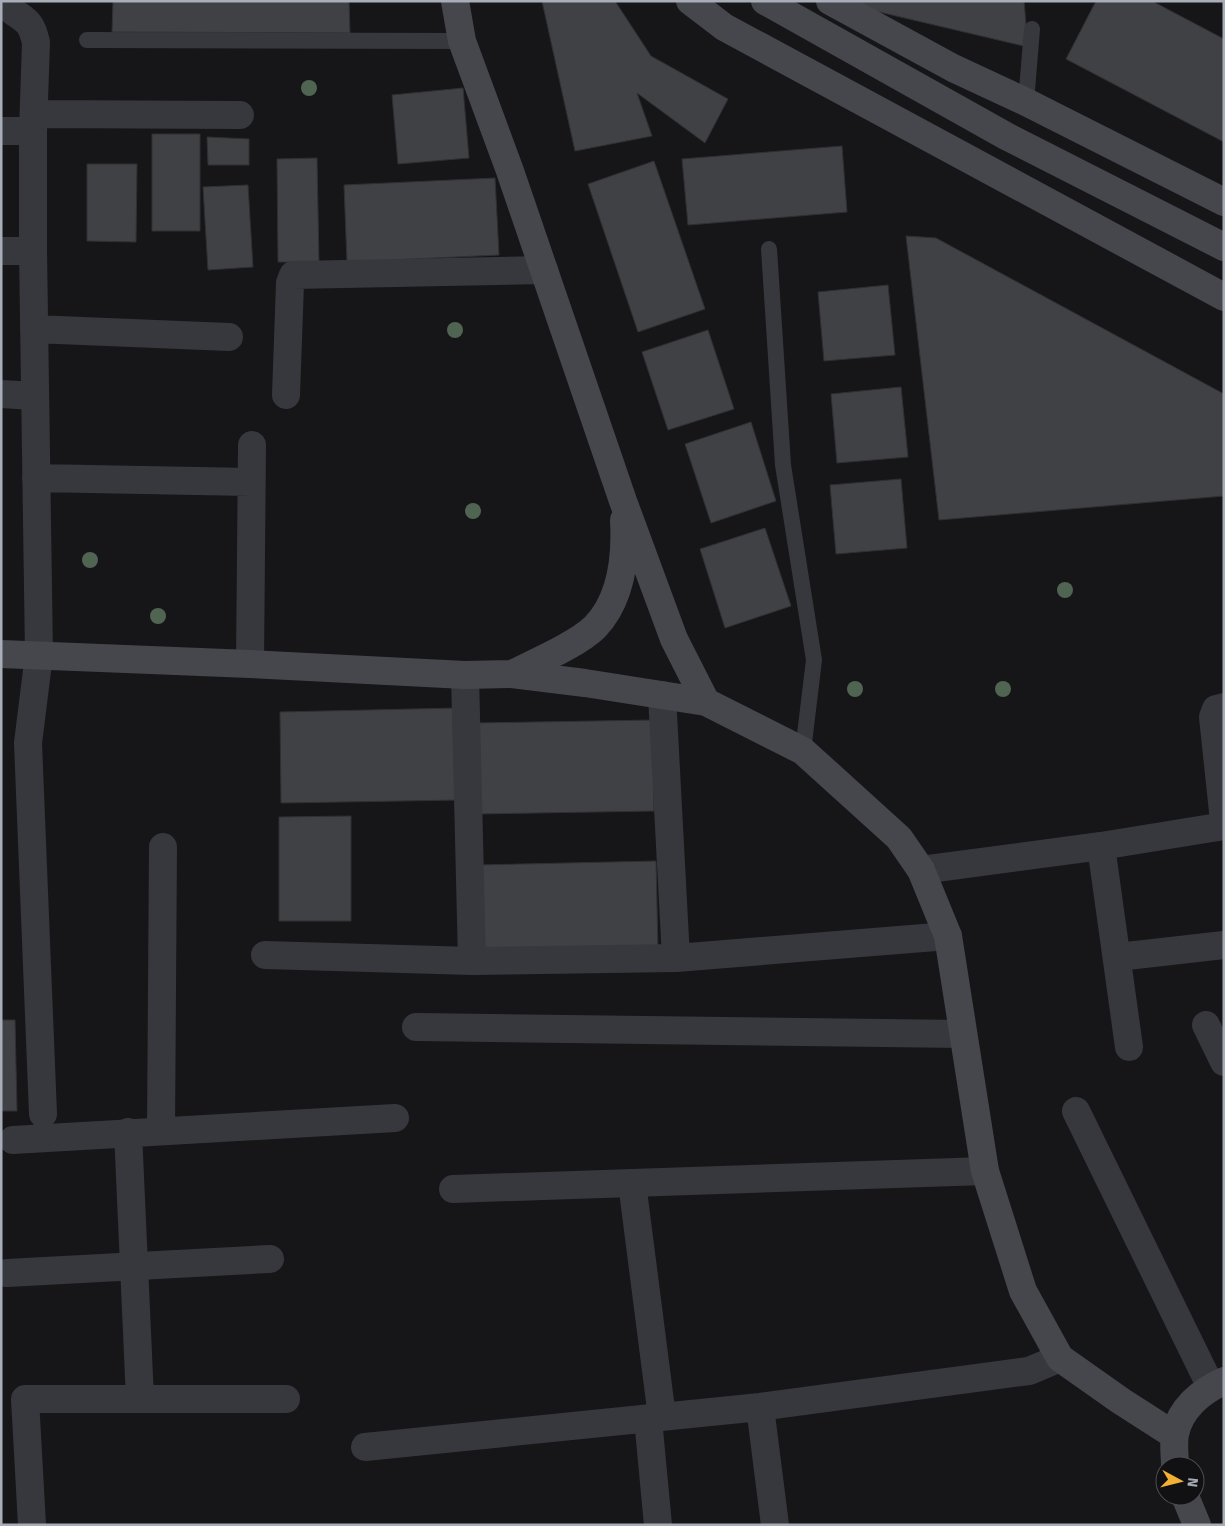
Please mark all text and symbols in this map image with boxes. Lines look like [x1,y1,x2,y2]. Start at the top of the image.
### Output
north arrow [1155,1456,1205,1506]
text: N [1183,1477,1201,1488]

